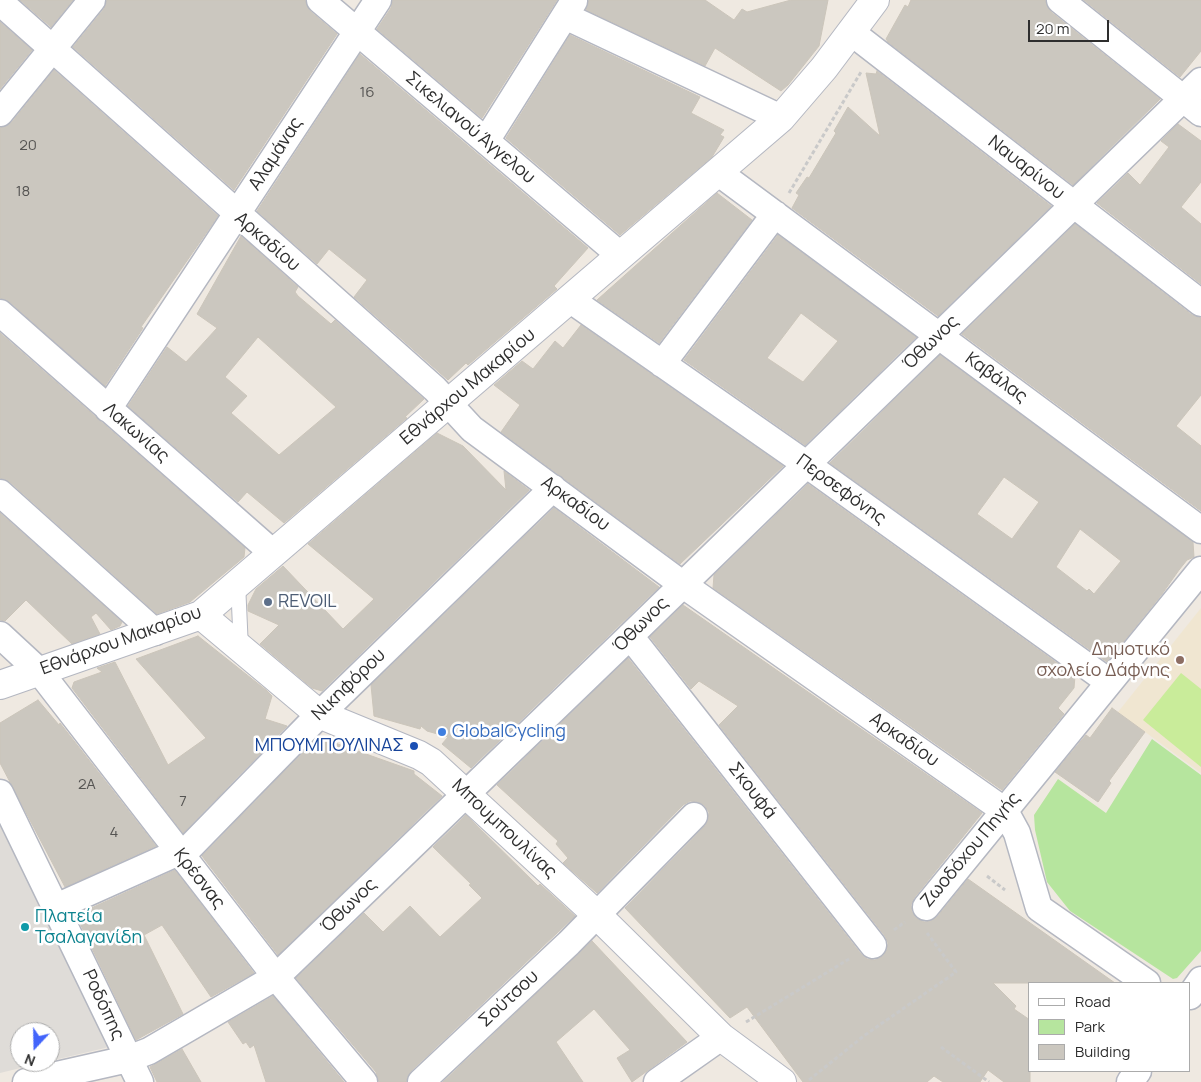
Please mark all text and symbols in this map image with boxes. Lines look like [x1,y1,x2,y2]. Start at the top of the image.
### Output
scale bar [1031,10,1112,42]
text: 20 m [1036,18,1069,39]
street label: Σικελιανού Άγγελου [401,67,539,189]
house number: 16 [359,84,375,102]
street label: Αλαμάνας [244,113,308,195]
street label: Ναυαρίνου [984,132,1068,204]
house number: 20 [19,137,37,155]
house number: 18 [16,183,30,201]
street label: Αρκαδίου [230,208,304,276]
street label: Όθωνος [898,311,964,375]
street label: Εθνάρχου Μακαρίου [396,324,540,450]
street label: Καβάλας [961,348,1031,408]
street label: Λακωνίας [99,399,173,467]
street label: Περσεφόνης [792,450,890,530]
street label: Αρκαδίου [536,472,614,536]
place label: REVOIL [278,591,337,613]
street label: Όθωνος [609,593,673,657]
marker: REVOIL [262,596,274,608]
street label: Εθνάρχου Μακαρίου [38,602,204,680]
place label: Δημοτικό σχολείο Δάφνης [1036,639,1170,682]
street label: Νικηφόρου [308,645,390,725]
marker: Δημοτικό σχολείο Δάφνης [1174,654,1186,666]
street label: Αρκαδίου [865,708,943,772]
place label: GlobalCycling [452,721,566,743]
marker: GlobalCycling [436,726,448,738]
place label: ΜΠΟΥΜΠΟΥΛΙΝΑΣ [255,735,404,757]
marker: ΜΠΟΥΜΠΟΥΛΙΝΑΣ [408,740,420,752]
street label: Σκουφά [723,758,781,824]
street label: Μπουμπουλίνας [447,775,561,883]
house number: 2Α [78,776,96,794]
street label: Ζωοδόχου Πηγής [917,788,1025,912]
house number: 7 [179,793,187,811]
house number: 4 [110,824,118,842]
street label: Κρέσνας [169,844,229,914]
street label: Όθωνος [316,874,382,938]
place label: Πλατεία Τσαλαγανίδη [35,906,142,949]
marker: Πλατεία Τσαλαγανίδη [19,921,31,933]
street label: Ροδόπης [77,966,129,1044]
street label: Σούτσου [475,966,543,1032]
legend [1028,982,1191,1072]
text: Road [1075,991,1111,1012]
text: Park [1075,1016,1105,1037]
north arrow [10,1022,60,1072]
text: Building [1075,1041,1130,1062]
text: N [22,1050,38,1071]

